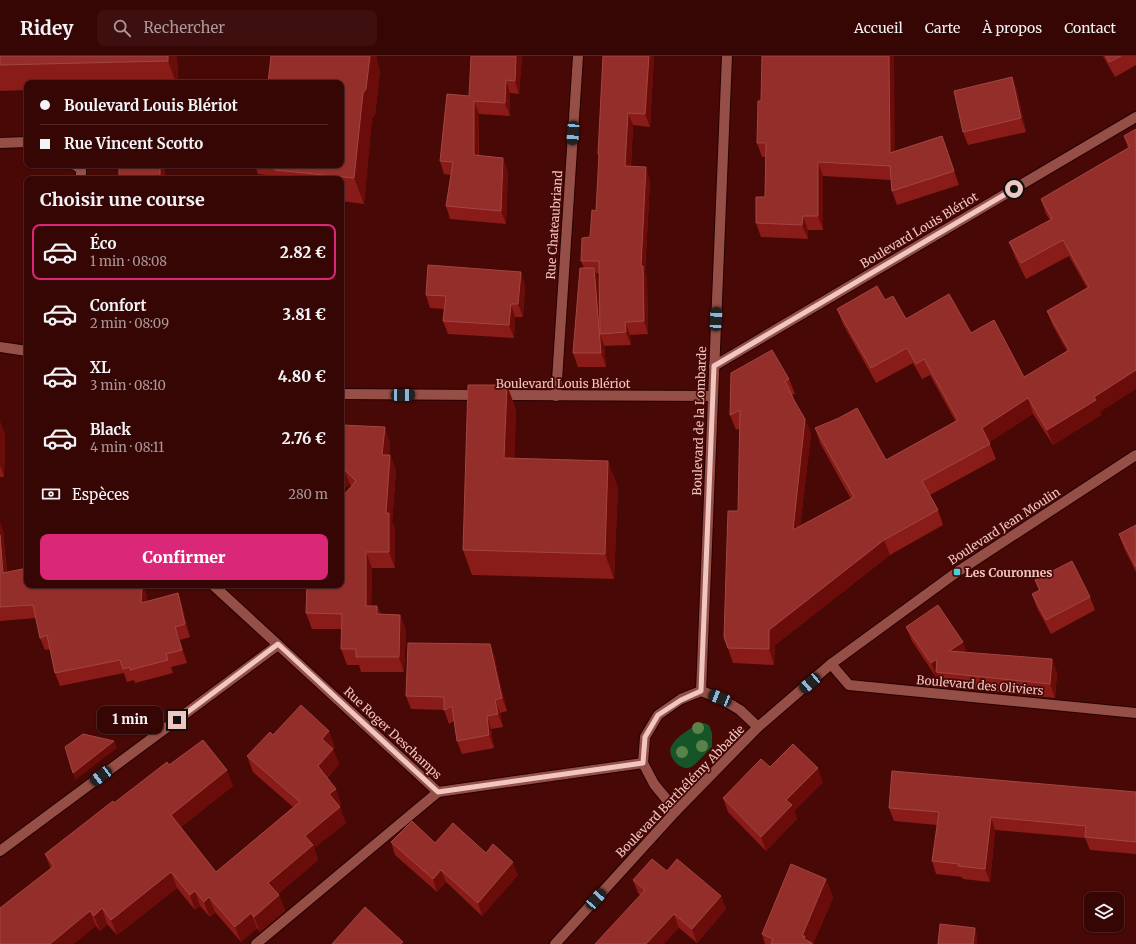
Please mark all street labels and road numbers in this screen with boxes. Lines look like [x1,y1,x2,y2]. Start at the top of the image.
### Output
street label: Rue Chateaubriand [543,170,565,280]
street label: Boulevard Louis Blériot [857,189,981,271]
street label: Boulevard de la Lombarde [689,346,709,496]
street label: Boulevard Louis Blériot [496,376,631,391]
street label: Boulevard Jean Moulin [945,484,1063,568]
street label: Boulevard des Oliviers [916,672,1044,698]
street label: Rue Roger Deschamps [341,684,445,782]
street label: Boulevard Barthélémy Abbadie [613,722,747,860]

